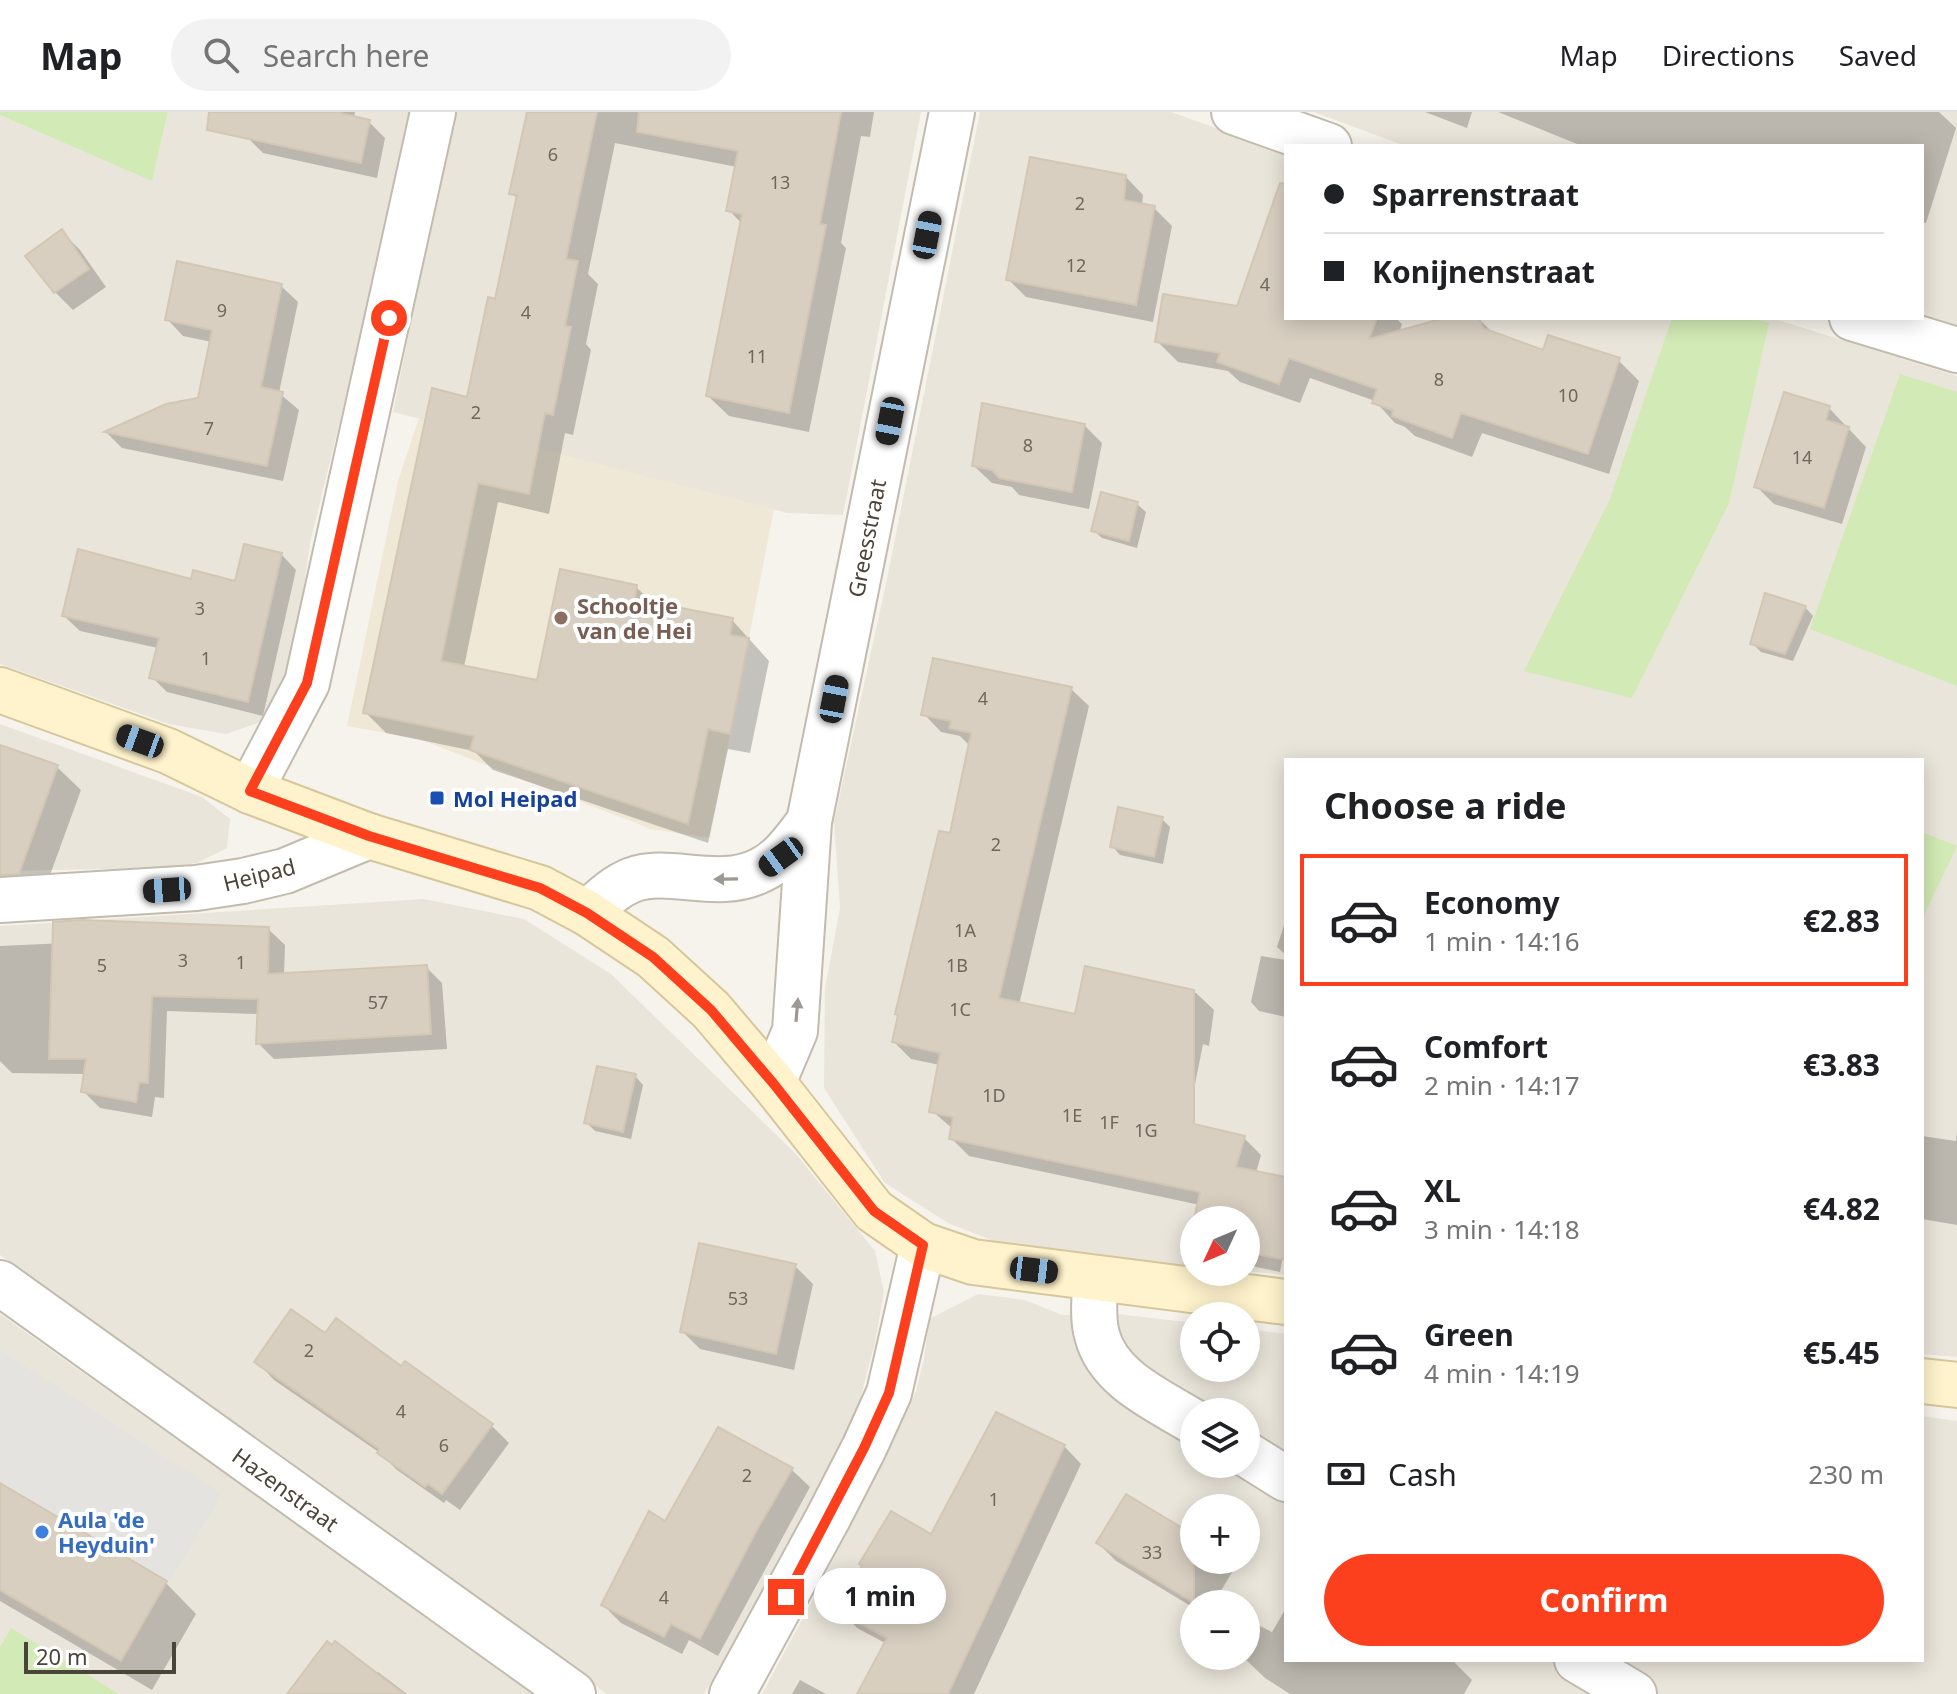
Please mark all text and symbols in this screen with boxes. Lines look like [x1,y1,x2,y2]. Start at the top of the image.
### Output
search box [171,19,731,91]
text: Map [40,29,123,81]
icon: search [199,33,243,77]
text: Search here [263,35,430,76]
text: Map [1559,36,1618,74]
text: Directions [1662,36,1795,74]
text: Saved [1839,36,1917,74]
house number: 6 [548,142,558,166]
house number: 13 [770,170,790,194]
text: Sparrenstraat [1372,174,1579,215]
house number: 2 [1075,191,1085,215]
car [911,209,943,261]
text: Konijnenstraat [1372,251,1595,292]
house number: 12 [1066,253,1086,277]
house number: 4 [1260,272,1270,296]
house number: 9 [217,298,227,322]
route start [371,300,407,336]
house number: 4 [521,300,531,324]
house number: 11 [747,344,767,368]
house number: 8 [1434,367,1444,391]
house number: 10 [1558,383,1578,407]
car [874,395,906,447]
house number: 2 [471,400,481,424]
house number: 7 [204,416,214,440]
house number: 8 [1023,433,1033,457]
house number: 14 [1792,445,1812,469]
street label: Greesstraat [840,476,892,600]
place label: Schooltje van de Hei [577,590,692,645]
house number: 3 [195,596,205,620]
marker: Schooltje van de Hei [552,609,570,627]
house number: 1 [201,646,211,670]
car [818,673,850,725]
house number: 4 [978,686,988,710]
car [113,722,167,760]
text: Choose a ride [1324,781,1566,830]
place label: Mol Heipad [453,783,577,813]
marker: Mol Heipad [428,789,446,807]
house number: 2 [991,832,1001,856]
car [755,833,807,881]
street label: Heipad [220,851,298,897]
one-way arrow [713,873,738,886]
car [142,876,192,904]
text: Economy [1424,882,1560,923]
icon: car [1328,884,1400,956]
text: €2.83 [1803,900,1880,941]
house number: 1A [954,918,976,942]
text: 1 min · 14:16 [1424,923,1580,959]
house number: 3 [178,948,188,972]
house number: 1 [236,950,246,974]
house number: 5 [97,953,107,977]
house number: 1B [946,953,968,977]
house number: 57 [368,990,388,1014]
one-way arrow [791,997,804,1022]
house number: 1C [949,997,971,1021]
text: Comfort [1424,1026,1548,1067]
icon: car [1328,1028,1400,1100]
text: €3.83 [1803,1044,1880,1085]
text: 2 min · 14:17 [1424,1067,1580,1103]
house number: 1D [982,1083,1006,1107]
house number: 1E [1062,1103,1082,1127]
house number: 1F [1099,1110,1119,1134]
house number: 1G [1134,1118,1158,1142]
text: XL [1424,1170,1461,1211]
icon: car [1328,1172,1400,1244]
text: €4.82 [1803,1188,1880,1229]
north arrow [1180,1206,1260,1286]
map controls [1180,1206,1260,1670]
text: 3 min · 14:18 [1424,1211,1580,1247]
car [1009,1255,1059,1285]
house number: 53 [728,1286,748,1310]
button: locate [1180,1302,1260,1382]
text: Green [1424,1314,1514,1355]
icon: car [1328,1316,1400,1388]
text: €5.45 [1803,1332,1880,1373]
house number: 2 [304,1338,314,1362]
text: 4 min · 14:19 [1424,1355,1580,1391]
button: layers [1180,1398,1260,1478]
house number: 4 [396,1399,406,1423]
house number: 6 [439,1433,449,1457]
street label: Hazenstraat [227,1440,345,1538]
icon: cash [1324,1452,1368,1496]
text: Cash [1388,1454,1457,1495]
text: 230 m [1808,1456,1884,1492]
house number: 2 [742,1463,752,1487]
house number: 1 [989,1487,999,1511]
button: + [1180,1494,1260,1574]
place label: Aula 'de Heyduin' [58,1504,155,1559]
marker: Aula 'de Heyduin' [33,1523,51,1541]
house number: 33 [1142,1540,1162,1564]
button: Confirm [1324,1554,1884,1646]
callout: 1 min [814,1569,946,1625]
text: 1 min [844,1578,916,1614]
route end [768,1579,804,1615]
house number: 4 [659,1585,669,1609]
button: − [1180,1590,1260,1670]
scale bar [24,1638,176,1674]
text: 20 m [36,1641,87,1671]

